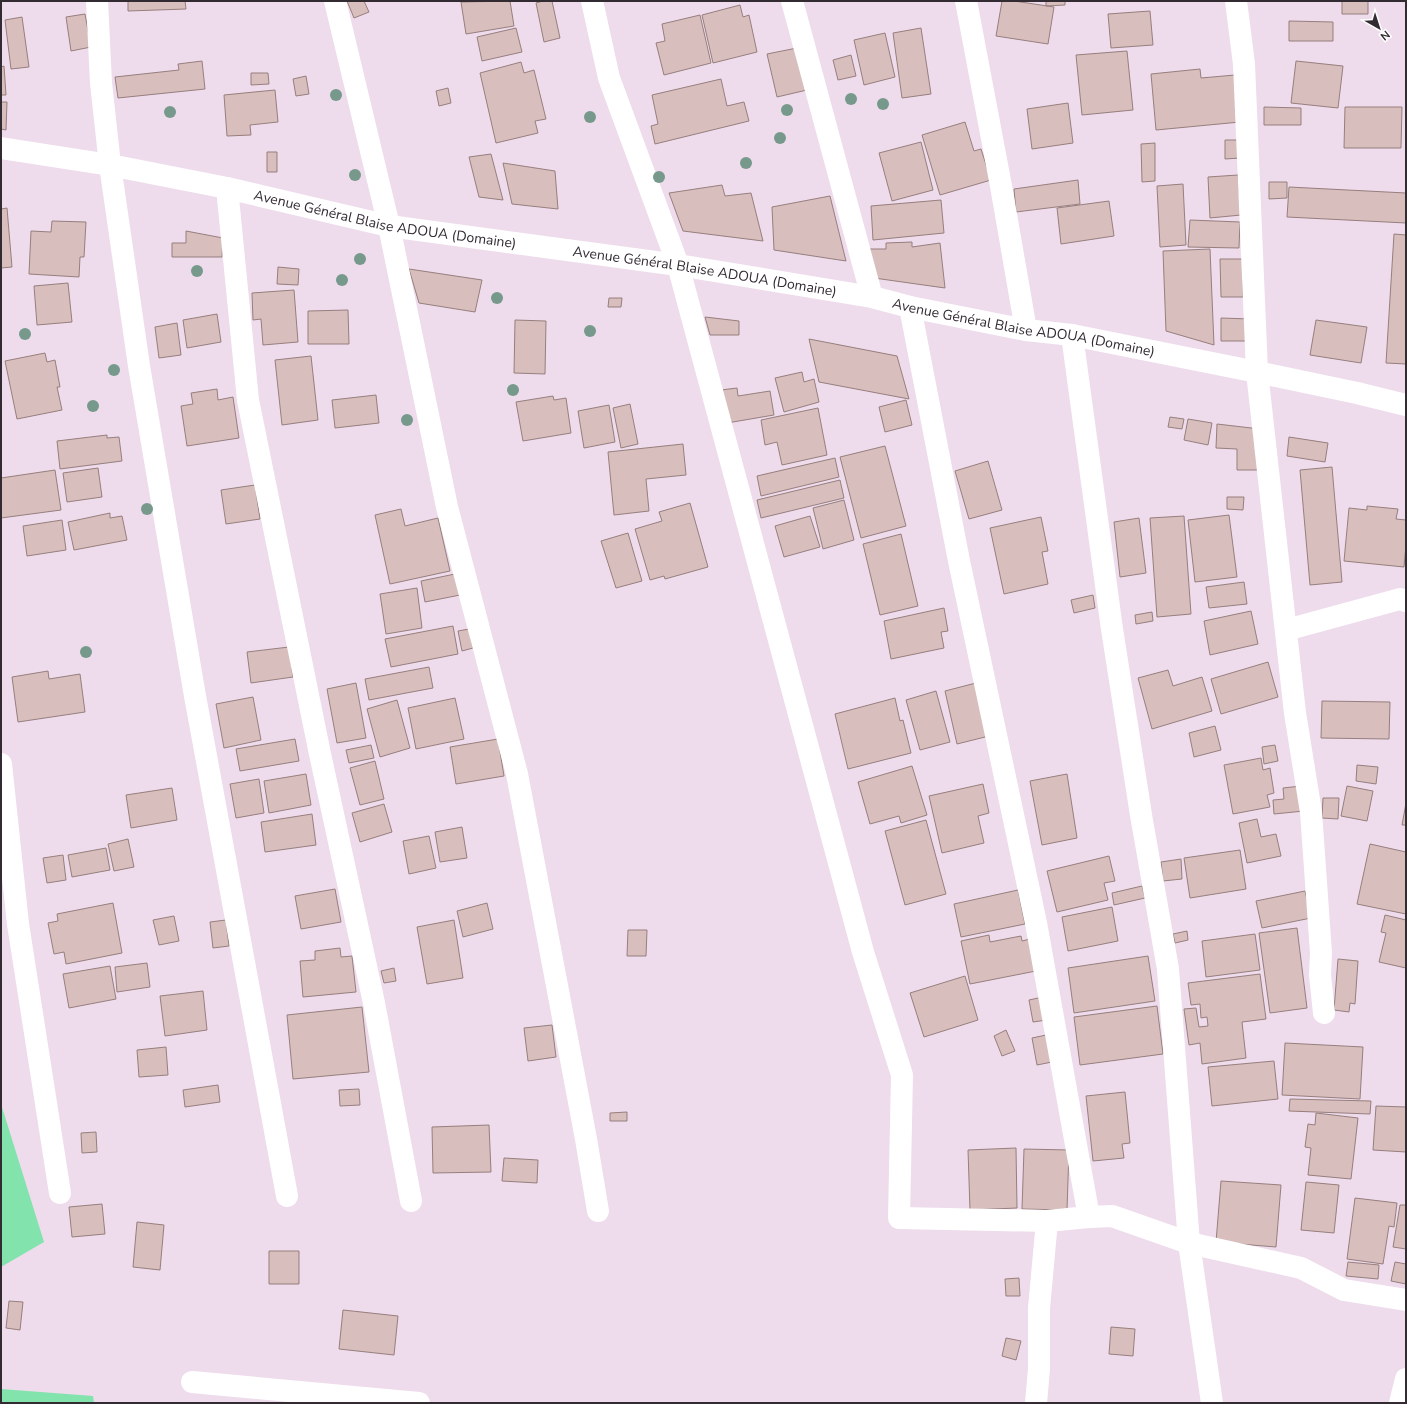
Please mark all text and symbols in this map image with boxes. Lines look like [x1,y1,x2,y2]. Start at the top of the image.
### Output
north arrow [1359,8,1399,48]
text: N [1377,27,1393,44]
street label: Avenue Général Blaise ADOUA (Domaine) [252,186,518,253]
street label: Avenue Général Blaise ADOUA (Domaine) [572,242,838,301]
street label: Avenue Général Blaise ADOUA (Domaine) [890,294,1157,361]

